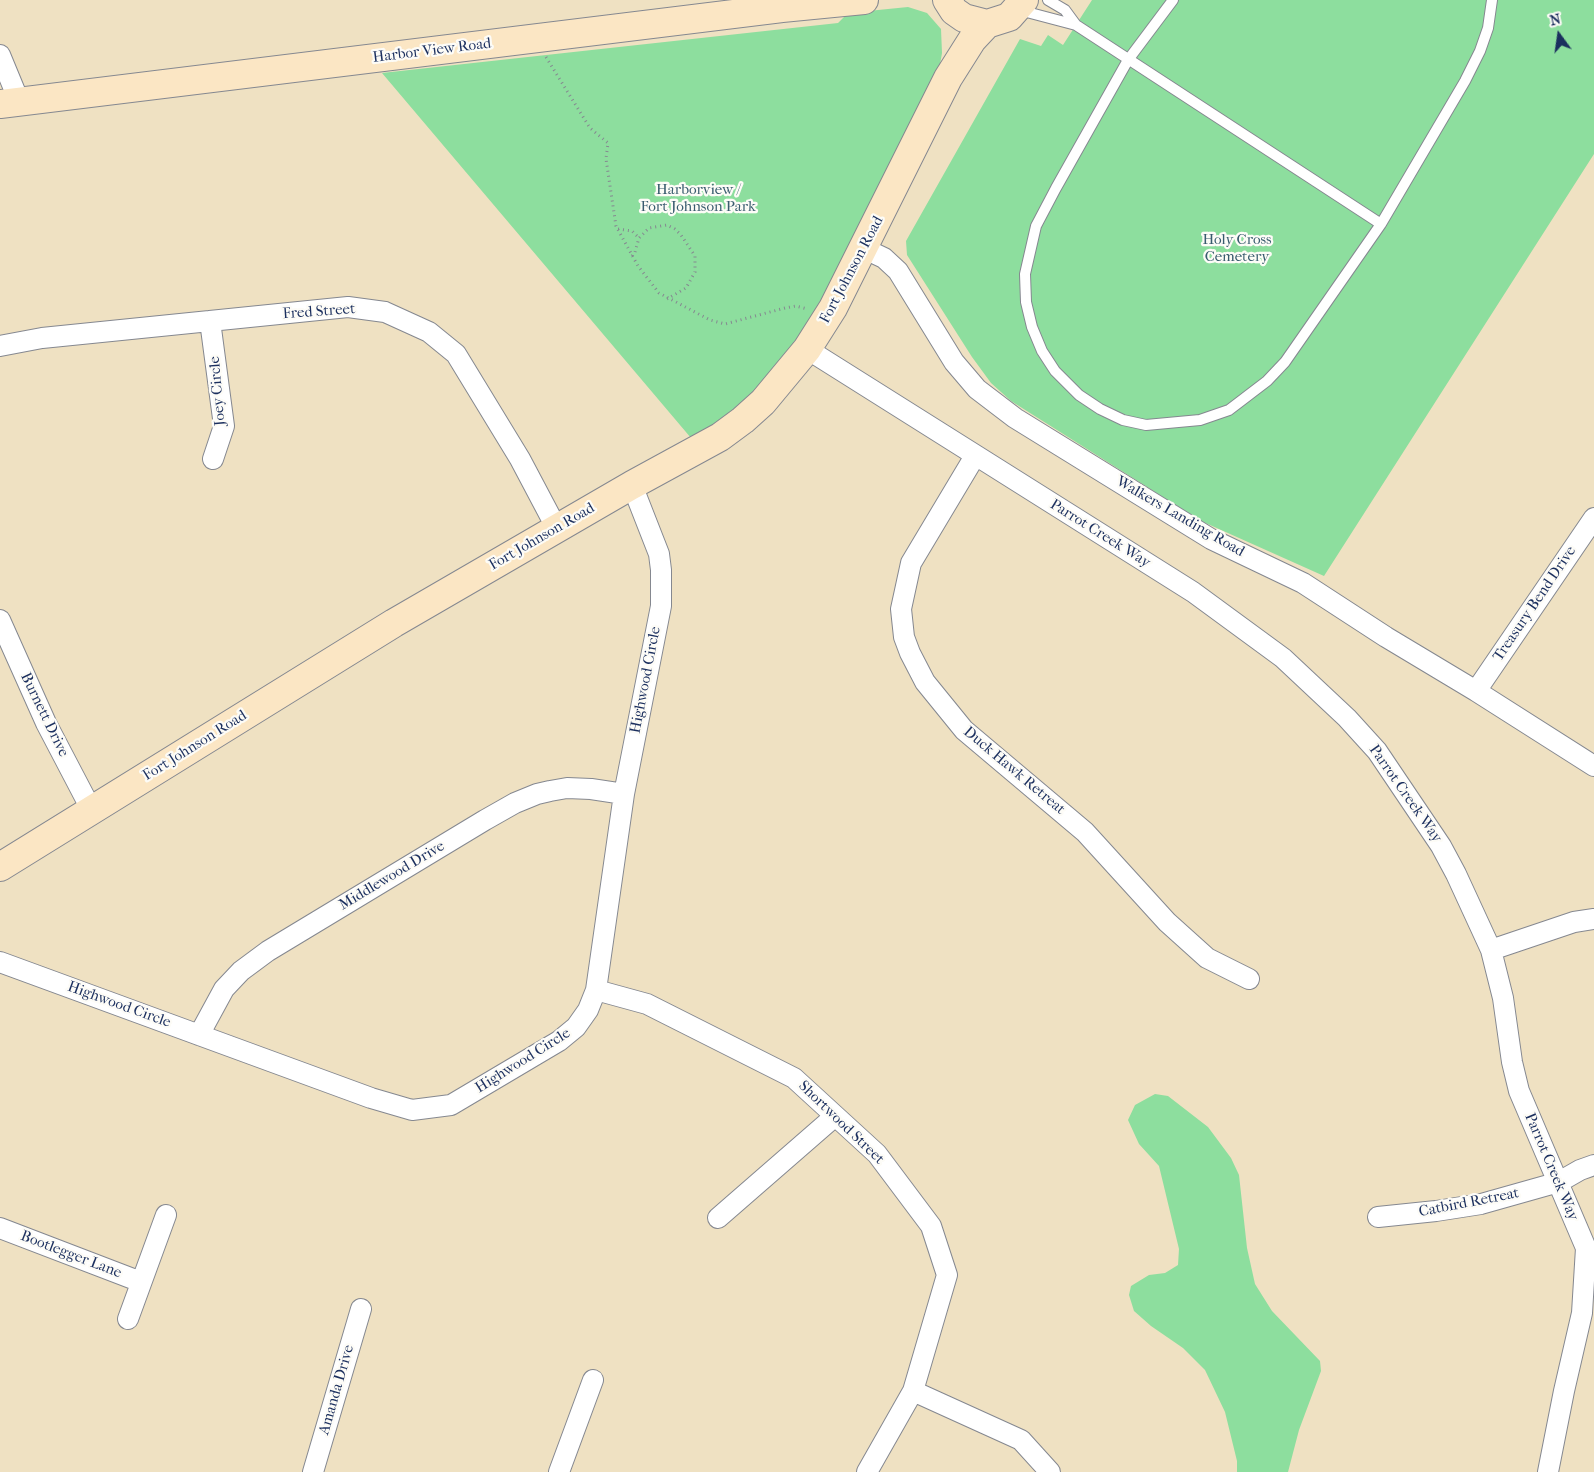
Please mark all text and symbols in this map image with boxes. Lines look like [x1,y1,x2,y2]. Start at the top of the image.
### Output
north arrow [1534,10,1584,60]
text: N [1548,10,1562,29]
street label: Harbor View Road [372,35,492,67]
park label: Harborview / Fort Johnson Park [640,181,756,216]
street label: Fort Johnson Road [816,213,888,327]
park label: Holy Cross Cemetery [1202,231,1272,266]
street label: Fred Street [282,300,356,324]
street label: Joey Circle [206,355,230,427]
street label: Walkers Landing Road [1113,473,1247,561]
street label: Parrot Creek Way [1046,496,1154,572]
street label: Fort Johnson Road [486,500,598,574]
street label: Treasury Bend Drive [1490,543,1580,665]
street label: Highwood Circle [627,625,665,735]
street label: Burnett Drive [16,670,72,760]
street label: Fort Johnson Road [140,707,250,785]
street label: Duck Hawk Retreat [959,723,1069,819]
street label: Parrot Creek Way [1365,742,1445,846]
street label: Middlewood Drive [336,837,448,915]
street label: Highwood Circle [65,978,173,1032]
street label: Highwood Circle [472,1025,574,1097]
street label: Shortwood Street [794,1077,888,1169]
street label: Parrot Creek Way [1520,1111,1582,1223]
street label: Catbird Retreat [1417,1184,1521,1222]
street label: Bootlegger Lane [18,1227,124,1283]
street label: Amanda Drive [316,1343,358,1437]

